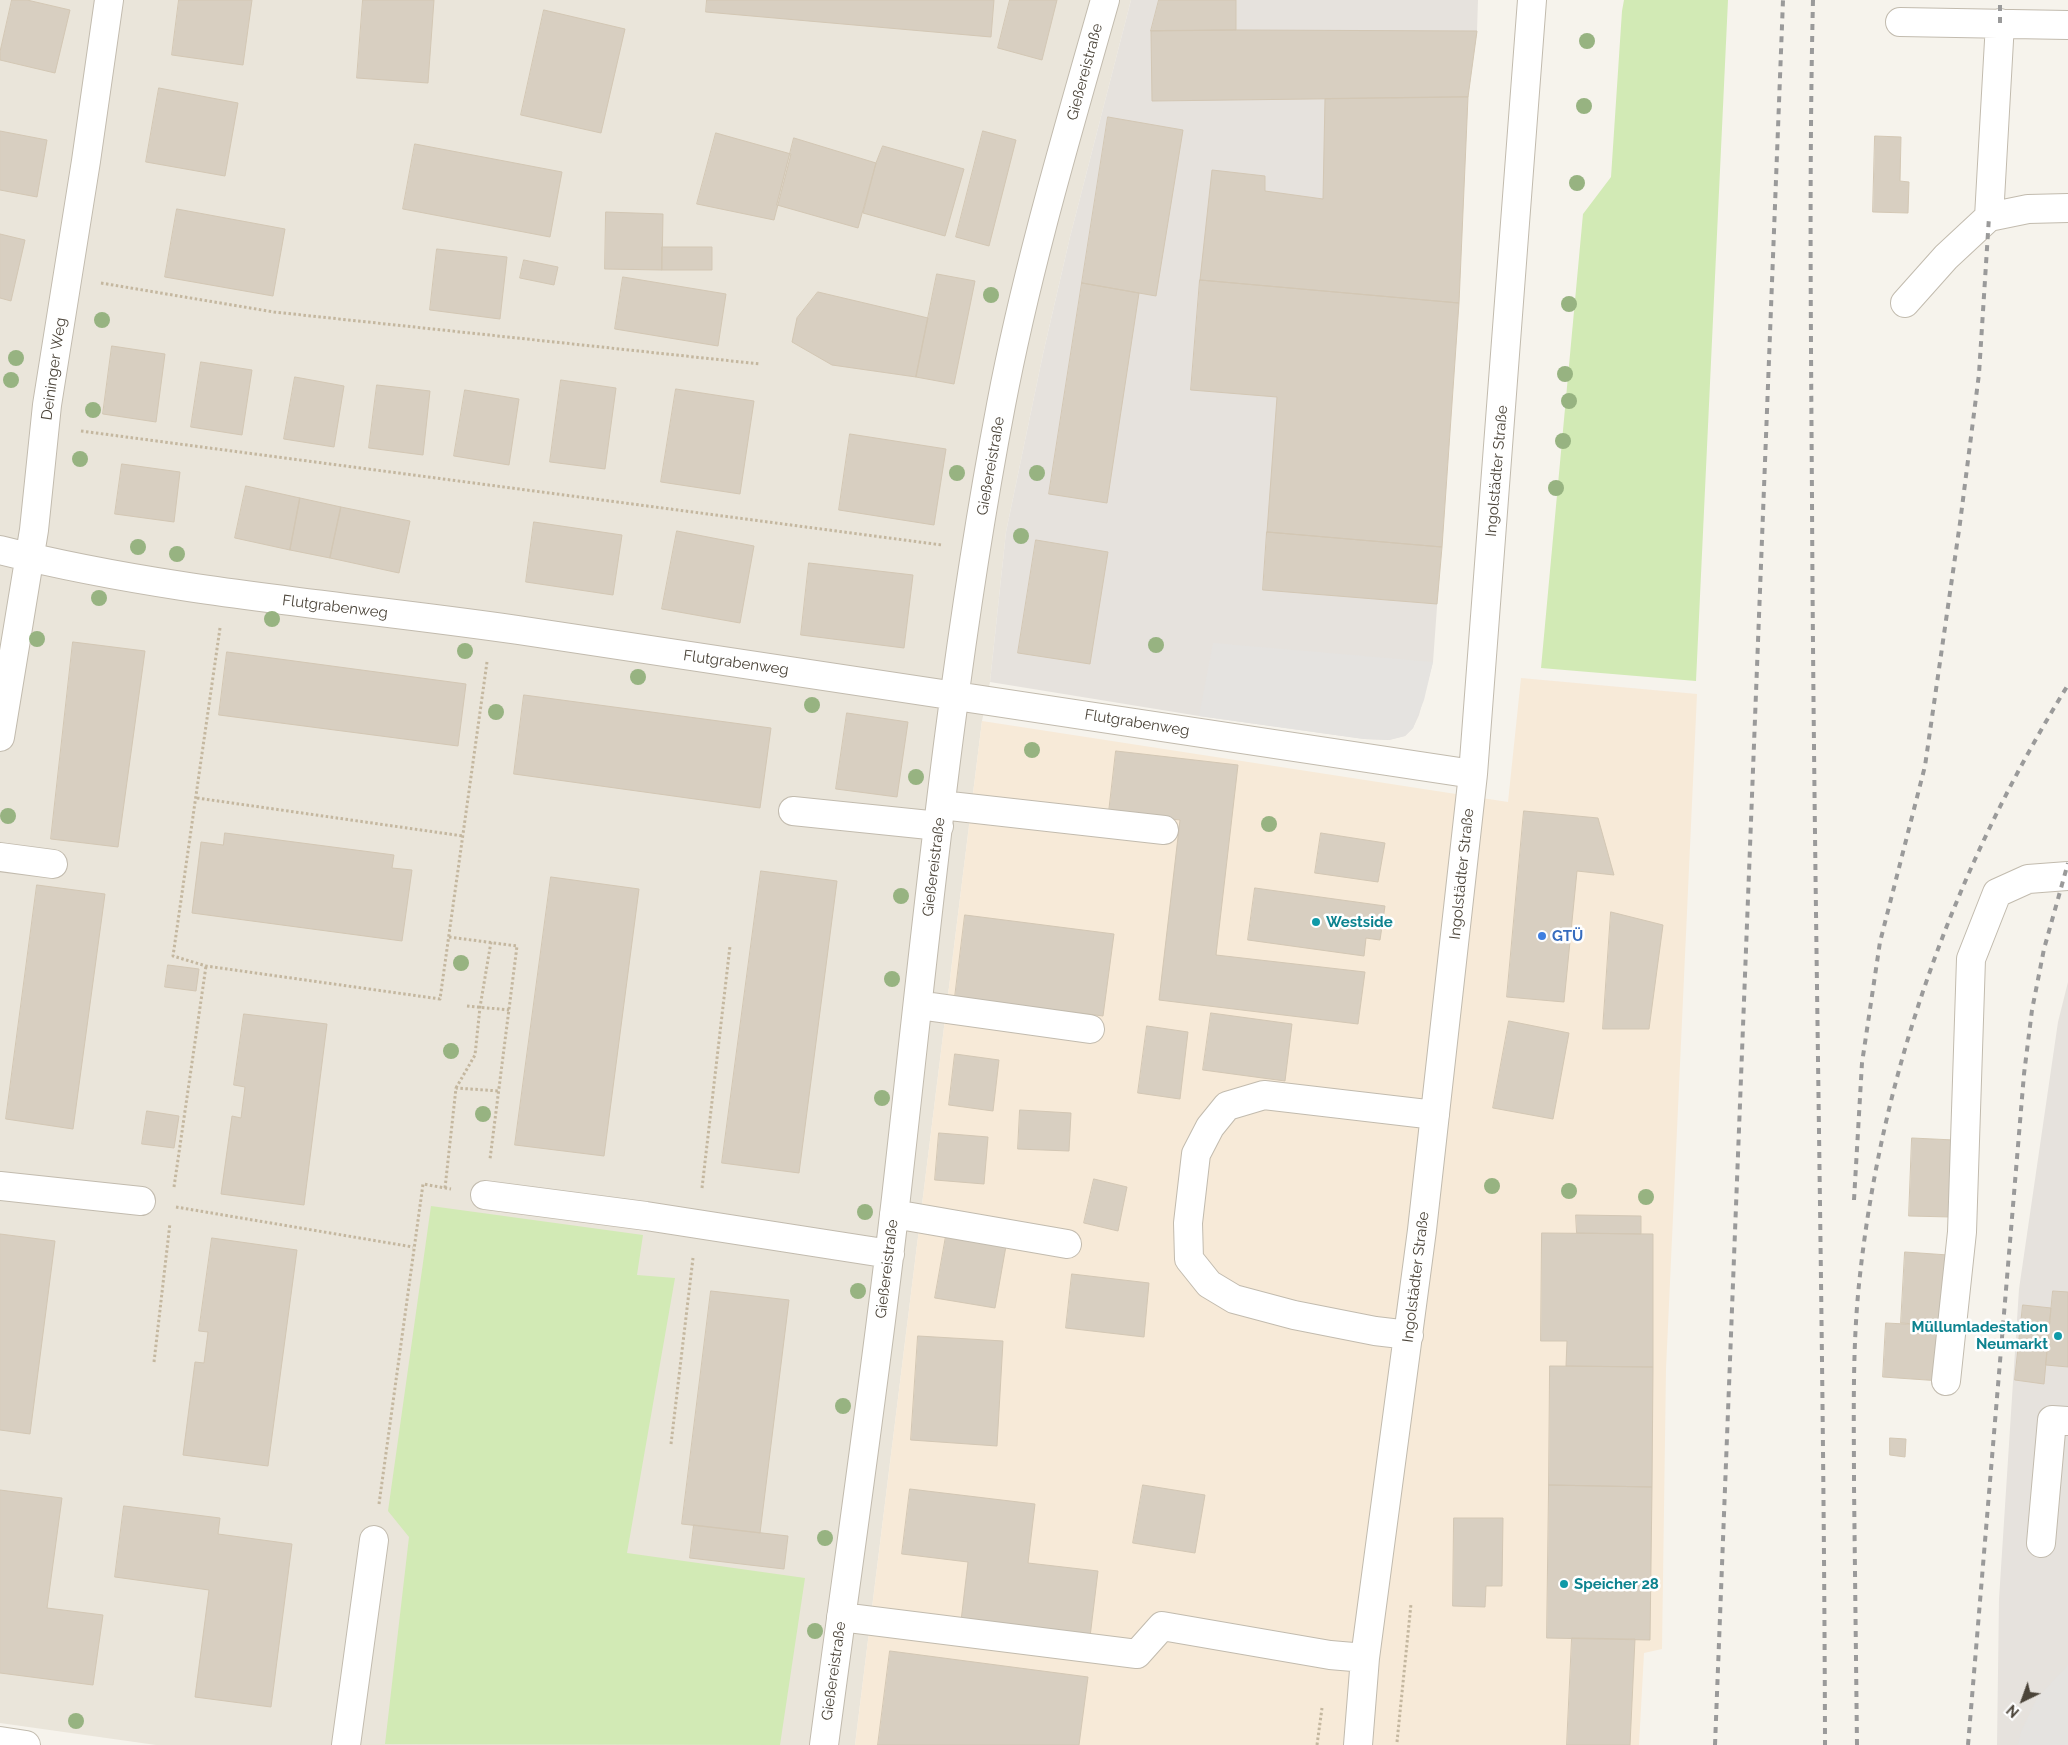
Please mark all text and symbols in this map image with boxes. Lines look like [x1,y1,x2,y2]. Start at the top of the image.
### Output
street label: Gießereistraße [1063,22,1107,122]
street label: Deininger Weg [38,317,70,421]
street label: Ingolstädter Straße [1482,405,1512,537]
street label: Gießereistraße [973,415,1009,517]
street label: Flutgrabenweg [281,592,389,622]
street label: Flutgrabenweg [682,647,790,679]
street label: Flutgrabenweg [1083,706,1191,740]
street label: Ingolstädter Straße [1446,808,1478,940]
street label: Gießereistraße [919,816,949,918]
place label: Westside [1326,913,1393,931]
marker: Westside [1310,916,1322,928]
place label: GTÜ [1552,927,1583,945]
marker: GTÜ [1536,930,1548,942]
street label: Ingolstädter Straße [1399,1211,1433,1343]
street label: Gießereistraße [872,1218,902,1320]
place label: Müllumladestation Neumarkt [1912,1318,2048,1353]
marker: Müllumladestation Neumarkt [2052,1330,2064,1342]
place label: Speicher 28 [1574,1575,1659,1593]
marker: Speicher 28 [1558,1578,1570,1590]
street label: Gießereistraße [818,1620,850,1722]
north arrow [1998,1675,2048,1725]
text: N [2004,1702,2022,1721]

